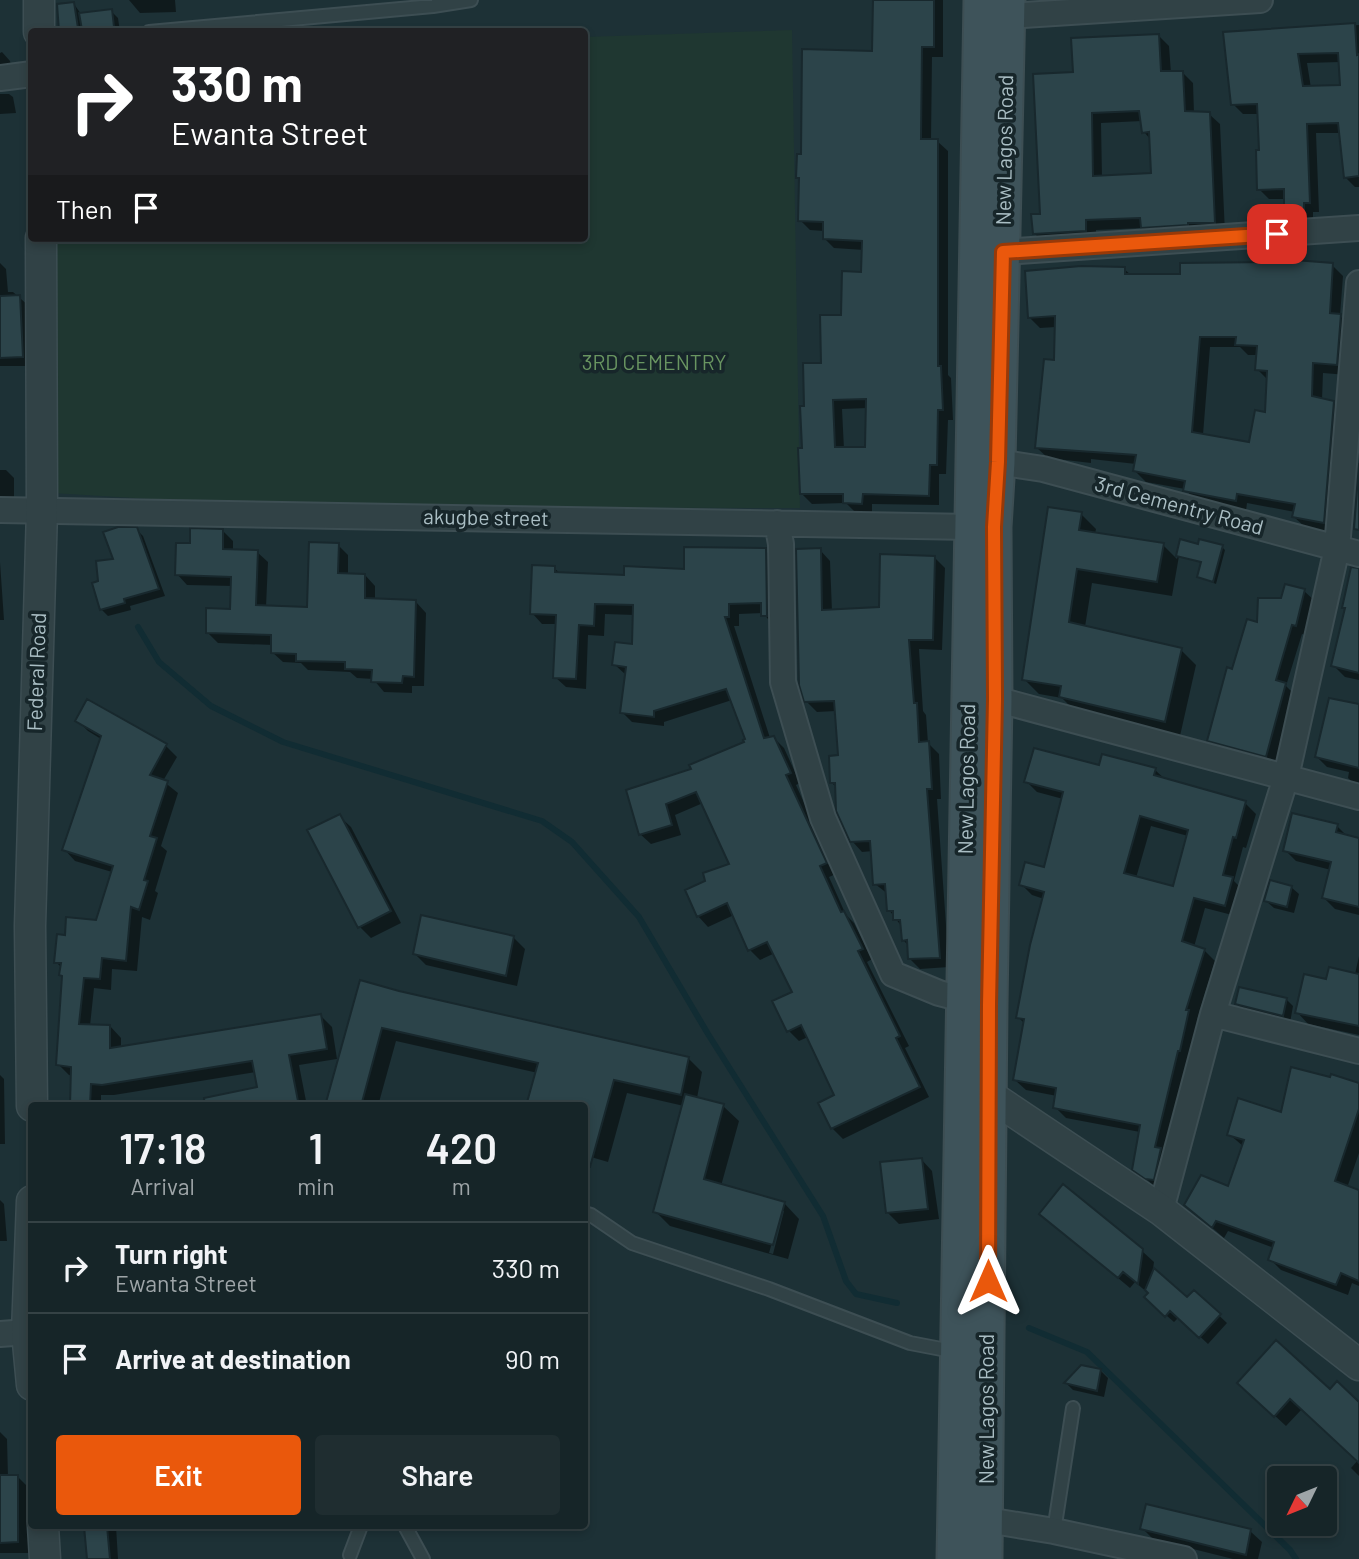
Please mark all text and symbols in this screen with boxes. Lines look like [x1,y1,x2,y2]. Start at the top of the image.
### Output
text: 330 m [171,53,303,112]
icon: right [56,56,147,147]
street label: New Lagos Road [990,75,1017,225]
text: Ewanta Street [171,113,368,151]
icon: arrive [127,189,165,227]
text: Then [56,193,113,224]
pin [1247,204,1307,264]
icon: arrive [1258,215,1296,253]
park label: 3RD CEMENTRY [582,349,726,374]
street label: 3rd Cementry Road [1092,470,1267,539]
street label: akugbe street [423,503,549,530]
street label: Federal Road [21,612,50,732]
street label: New Lagos Road [952,704,979,854]
text: 17:18 [119,1122,206,1172]
text: 1 [309,1122,323,1172]
text: 420 [425,1122,497,1172]
text: Arrival [130,1172,195,1200]
text: min [297,1172,335,1200]
text: m [452,1172,471,1200]
text: Turn right [115,1238,228,1269]
position arrow [951,1244,1025,1318]
icon: right [56,1249,94,1287]
text: 330 m [492,1252,560,1283]
text: Ewanta Street [115,1269,257,1297]
street label: New Lagos Road [973,1334,998,1484]
icon: arrive [56,1340,94,1378]
text: Arrive at destination [115,1343,351,1374]
text: 90 m [505,1343,560,1374]
button: Exit [56,1435,301,1515]
button: Share [315,1435,560,1515]
north arrow [1267,1466,1337,1536]
map controls [1267,1466,1337,1536]

